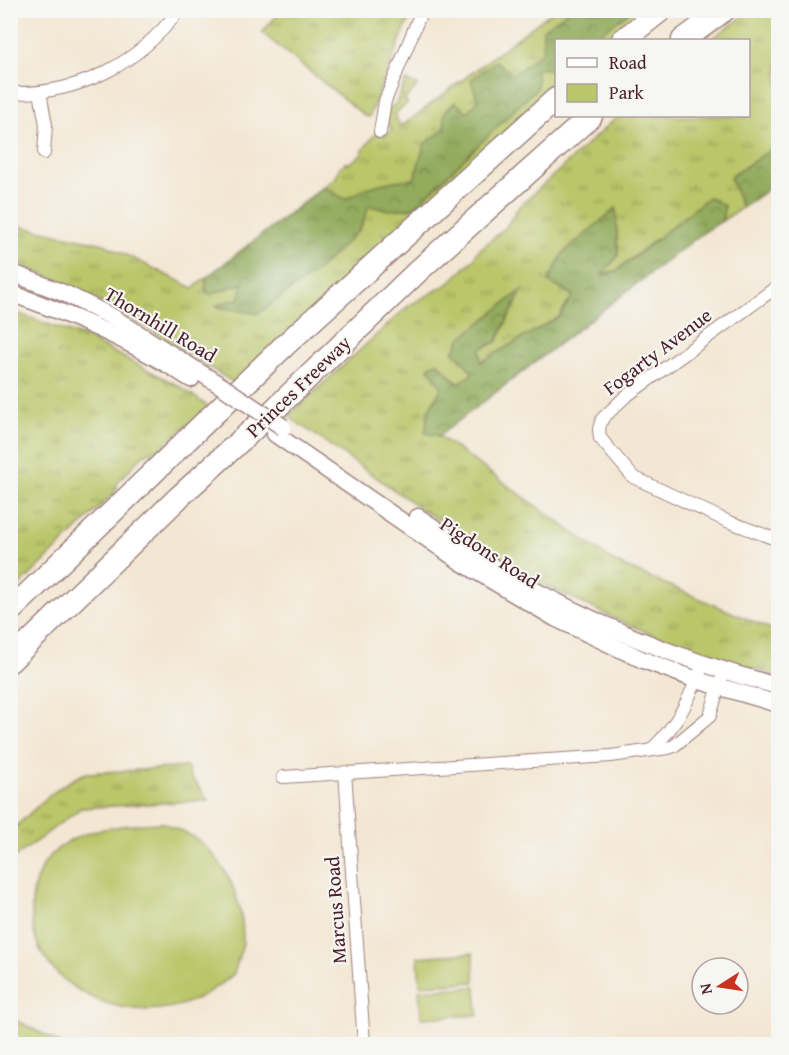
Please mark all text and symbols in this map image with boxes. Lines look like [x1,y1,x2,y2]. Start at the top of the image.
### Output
legend [555,39,750,117]
text: Road [609,49,647,76]
text: Park [609,79,645,106]
street label: Thornhill Road [99,279,223,369]
street label: Fogarty Avenue [596,300,718,402]
street label: Princes Freeway [239,328,357,444]
street label: Pigdons Road [435,509,545,595]
street label: Marcus Road [317,855,353,965]
north arrow [690,956,750,1016]
text: N [692,981,718,997]

